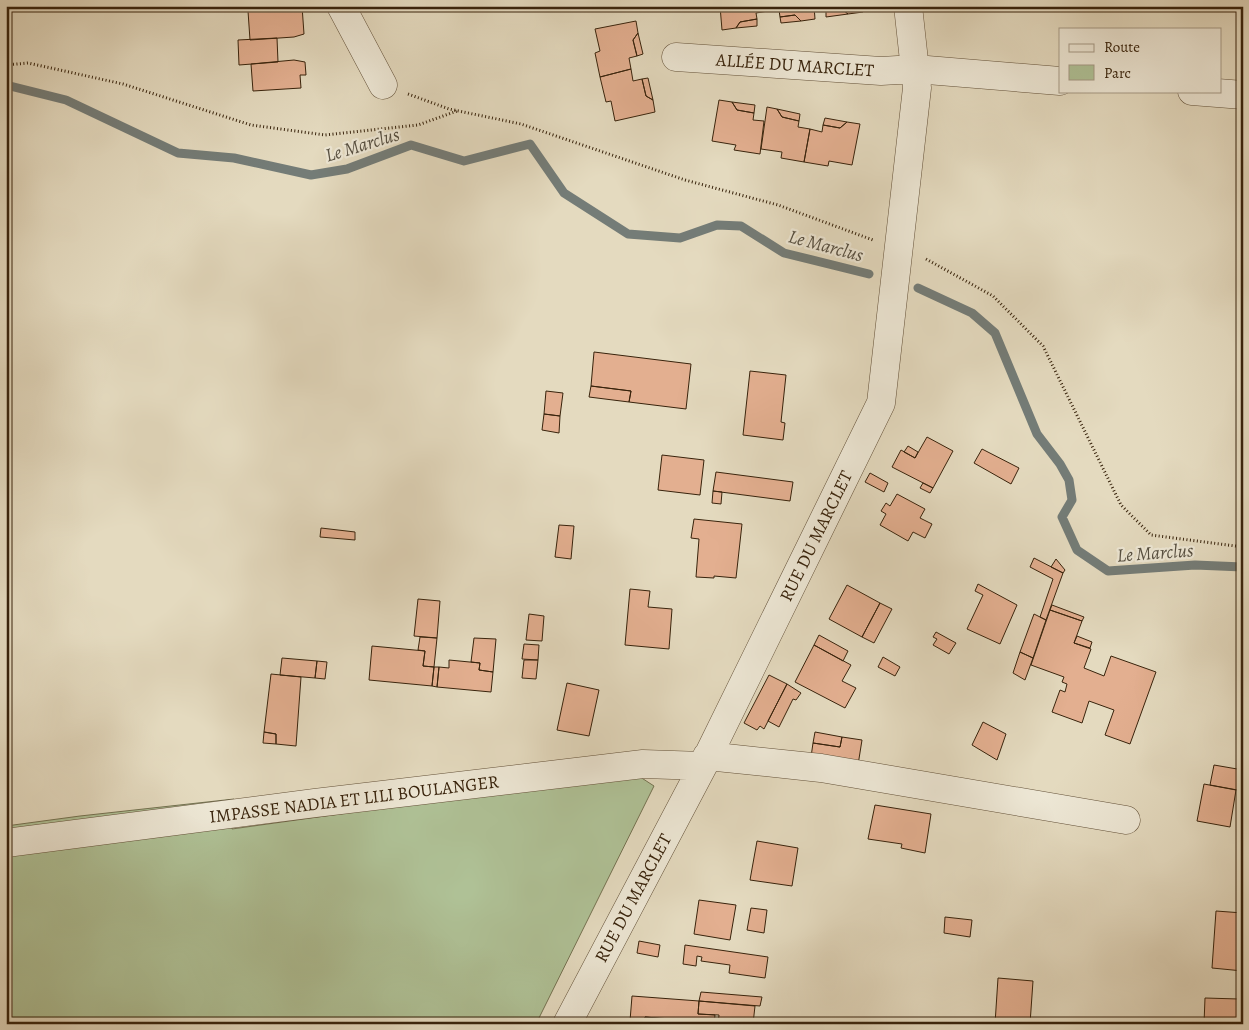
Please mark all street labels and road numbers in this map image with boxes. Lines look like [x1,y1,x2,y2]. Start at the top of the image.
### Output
street label: ALLÉE DU MARCLET [714,47,875,83]
street label: RUE DU MARCLET [774,466,858,605]
street label: IMPASSE NADIA ET LILI BOULANGER [208,769,500,829]
street label: RUE DU MARCLET [589,829,677,967]

